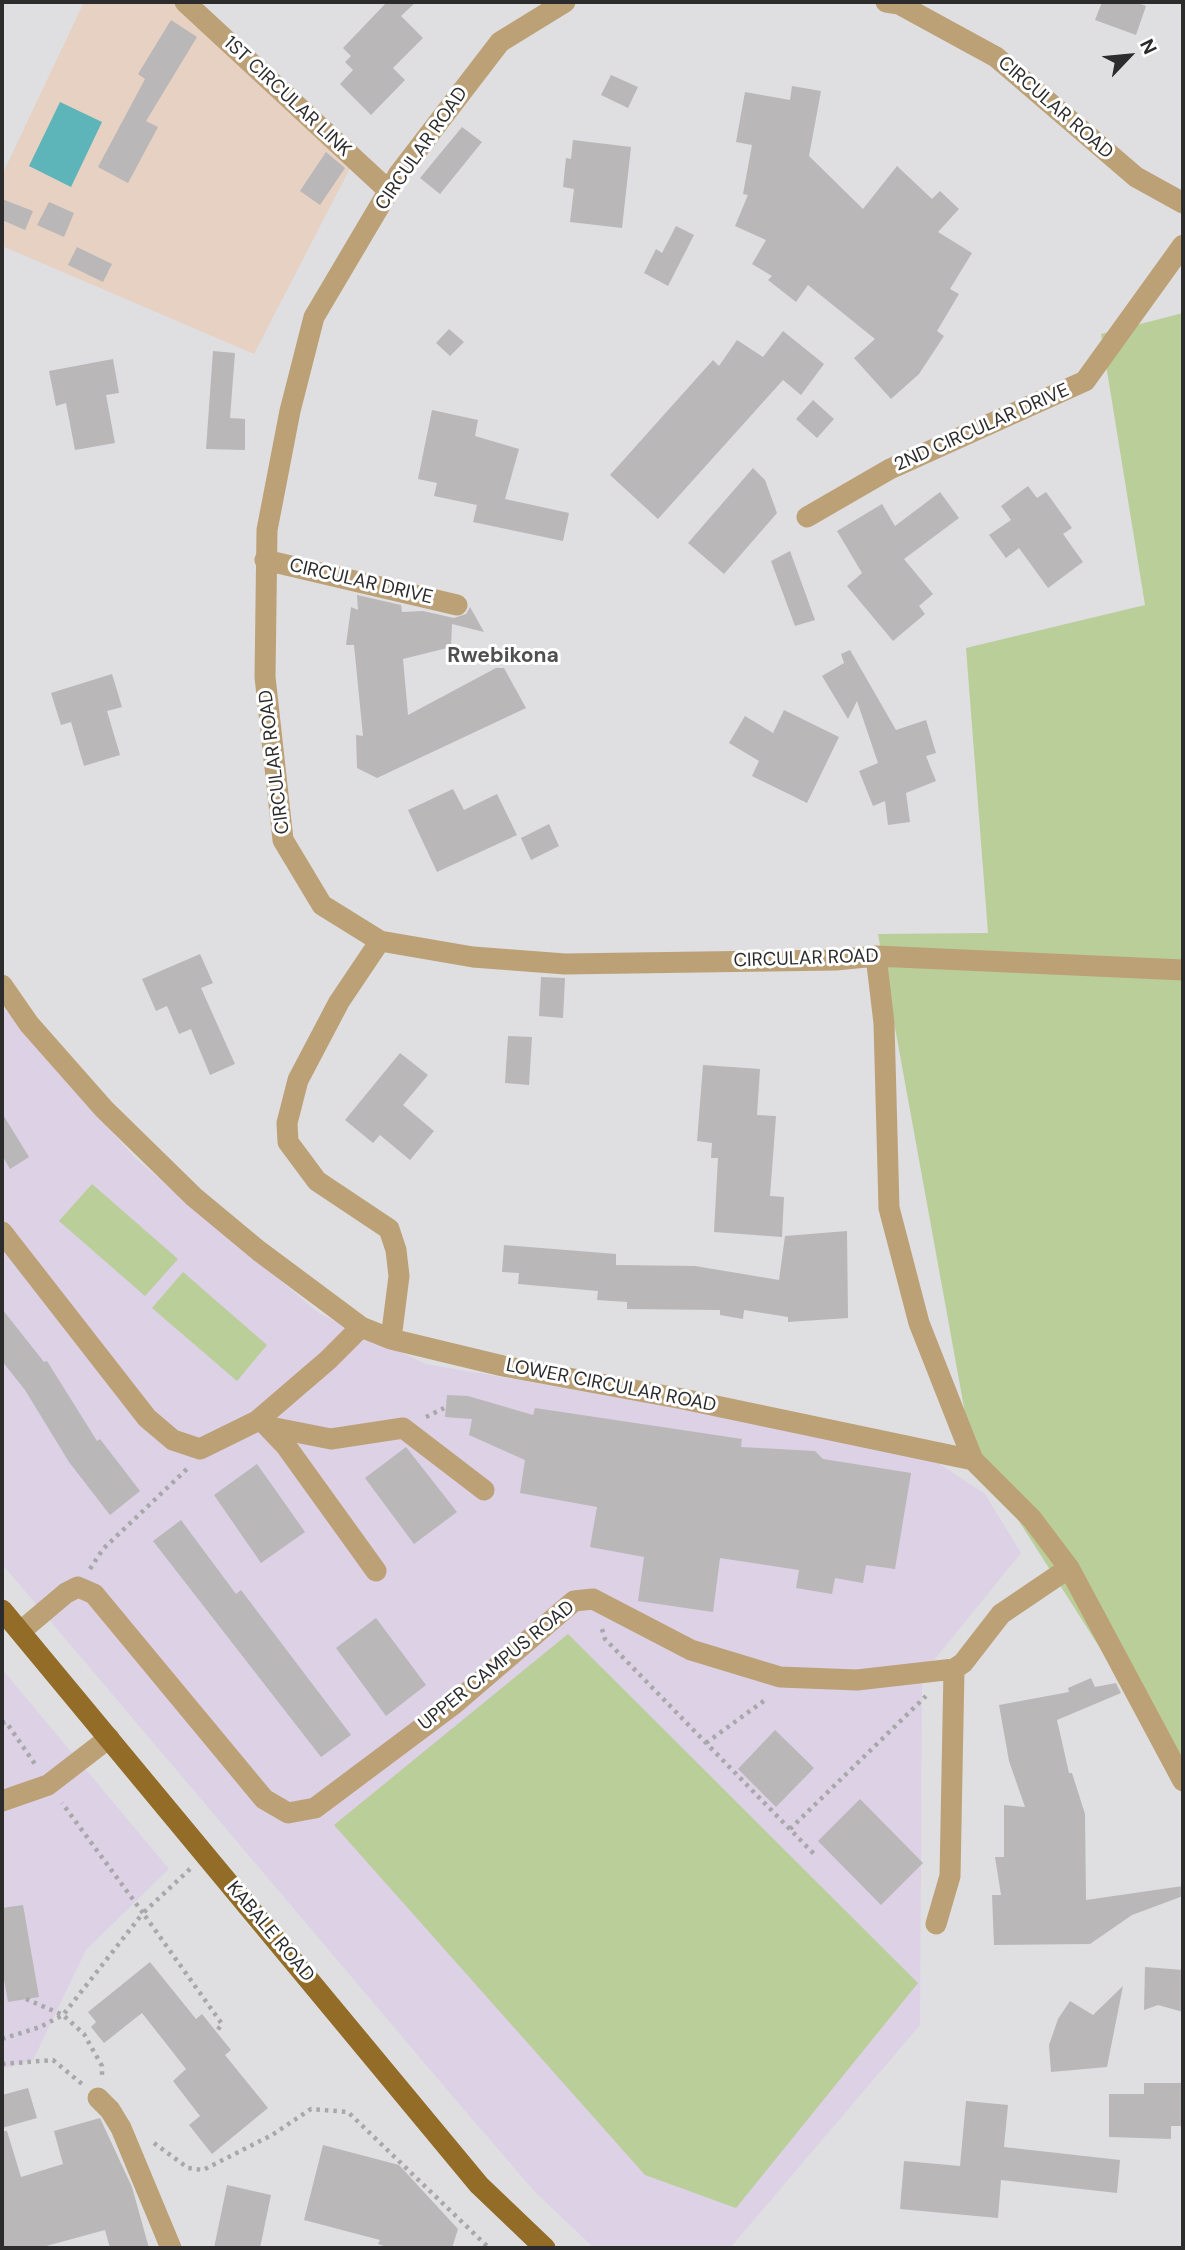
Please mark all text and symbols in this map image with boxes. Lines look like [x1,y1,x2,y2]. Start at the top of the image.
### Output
north arrow [1094,21,1164,91]
street label: 1ST CIRCULAR LINK [219,32,355,162]
text: N [1134,35,1163,58]
street label: CIRCULAR ROAD [993,52,1117,164]
street label: CIRCULAR ROAD [371,83,473,215]
street label: 2ND CIRCULAR DRIVE [891,379,1073,477]
street label: CIRCULAR DRIVE [287,554,435,610]
district label: Rwebikona [447,643,559,669]
street label: CIRCULAR ROAD [255,689,295,835]
street label: CIRCULAR ROAD [733,945,879,973]
street label: LOWER CIRCULAR ROAD [504,1354,718,1418]
street label: UPPER CAMPUS ROAD [415,1596,579,1736]
street label: KABALE ROAD [221,1877,319,1987]

